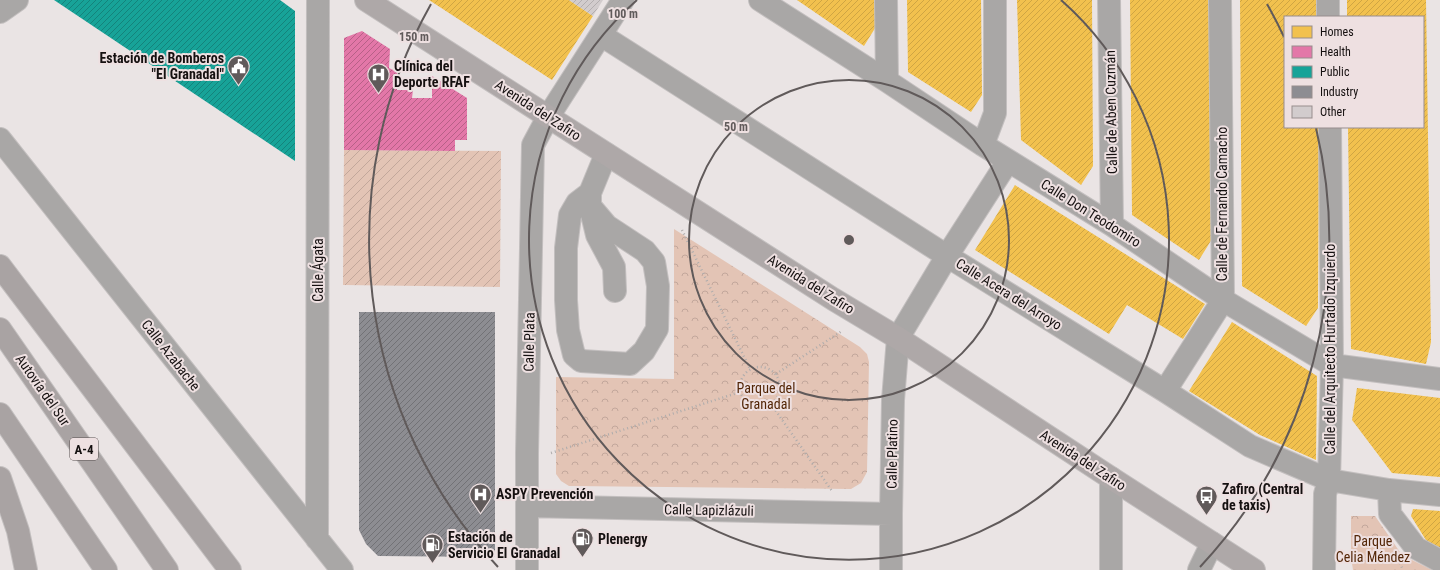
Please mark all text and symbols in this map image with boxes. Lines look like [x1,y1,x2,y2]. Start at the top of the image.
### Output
text: 100 m [608,7,638,21]
legend [1284,16,1424,128]
text: Homes [1320,25,1354,39]
text: 150 m [399,30,429,44]
text: Health [1320,45,1351,59]
place label: Estación de Bomberos "El Granadal" [99,50,224,82]
street label: Calle de Aben Cuzmán [1102,50,1120,174]
public building icon: Estación de Bomberos "El Granadal" [226,53,252,86]
place label: Clínica del Deporte RFAF [394,58,470,90]
hospital icon: Clínica del Deporte RFAF [365,61,391,94]
text: Public [1320,65,1350,79]
street label: Avenida del Zafiro [492,76,584,144]
text: Industry [1320,85,1358,99]
text: Other [1320,105,1346,119]
text: 50 m [724,120,748,134]
street label: Calle de Fernando Camacho [1214,127,1230,281]
street label: Calle Don Teodomiro [1038,176,1144,250]
centre of rings [842,233,856,247]
street label: Calle Ágata [309,238,326,302]
street label: Calle del Arquitecto Hurtado Izquierdo [1322,244,1338,454]
street label: Avenida del Zafiro [765,251,857,317]
street label: Calle Acera del Arroyo [953,255,1065,333]
street label: Calle Plata [520,312,538,372]
street label: Calle Azabache [138,316,204,394]
street label: Autovía del Sur [13,351,73,429]
park label: Parque del Granadal [737,380,795,412]
street label: Calle Platino [883,419,901,489]
street label: Avenida del Zafiro [1037,426,1129,494]
road number: A-4 [70,438,98,460]
hospital icon: ASPY Prevención [468,481,494,514]
place label: Zafiro (Central de taxis) [1222,481,1303,514]
bus stop icon: Zafiro (Central de taxis) [1193,484,1219,517]
place label: ASPY Prevención [496,486,593,502]
street label: Calle Lapizlázuli [664,501,754,519]
fuel station icon: Plenergy [570,526,596,559]
place label: Estación de Servicio El Granadal [448,529,560,561]
place label: Plenergy [598,531,648,547]
fuel station icon: Estación de Servicio El Granadal [419,532,445,565]
park label: Parque Celia Méndez [1336,533,1410,565]

